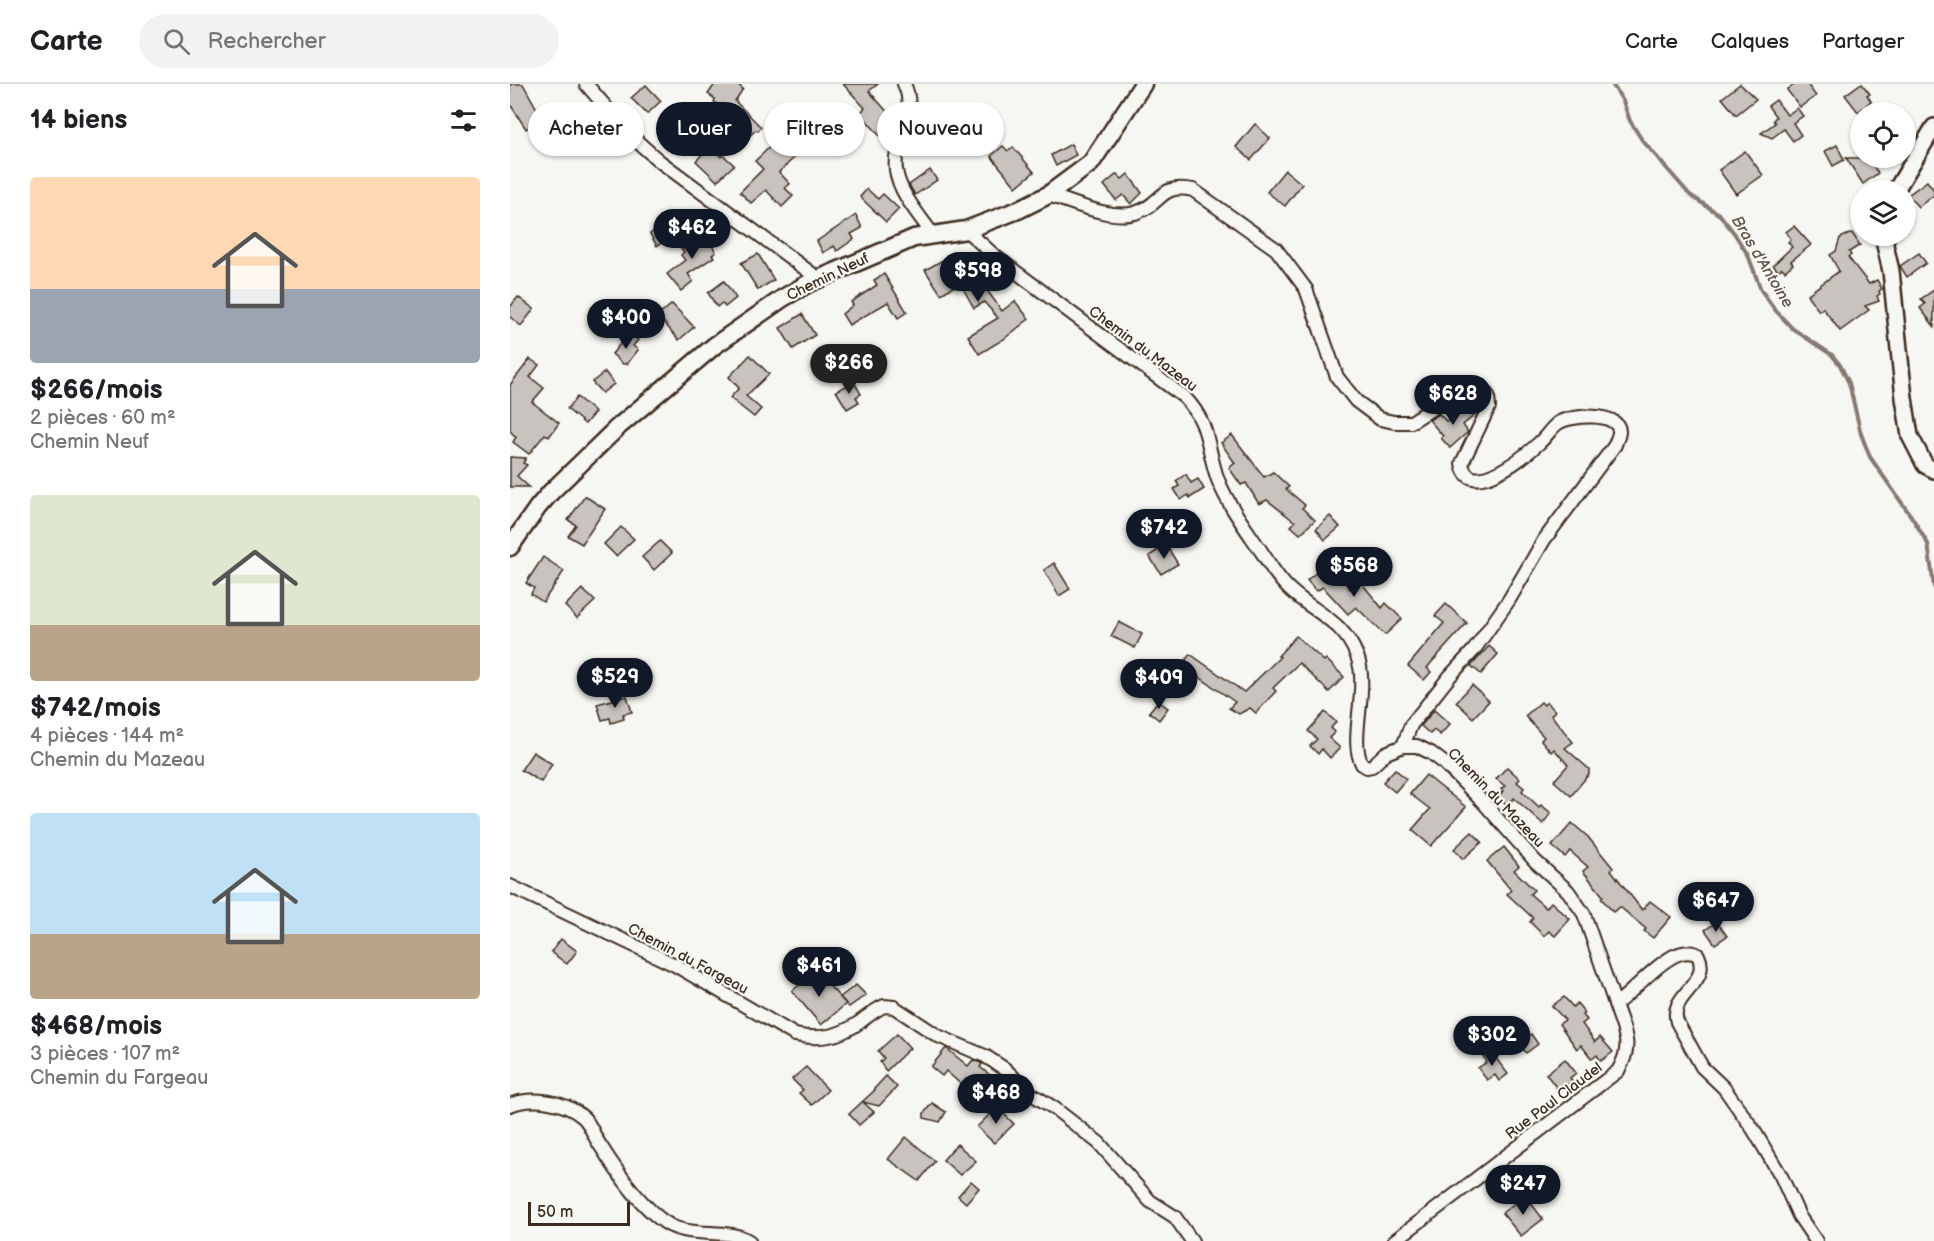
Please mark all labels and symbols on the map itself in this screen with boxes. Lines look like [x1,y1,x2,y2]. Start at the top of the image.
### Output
pin: $462 [656,209,728,260]
water label: Bras d'Antoine [1727,213,1797,311]
street label: Chemin Neuf [784,249,873,305]
pin: $598 [942,252,1014,303]
pin: $400 [590,299,662,350]
street label: Chemin du Mazeau [1085,302,1201,396]
pin: $266 [813,344,885,395]
pin: $628 [1417,375,1489,426]
pin: $742 [1128,509,1200,560]
pin: $568 [1318,547,1390,598]
pin: $529 [579,658,651,709]
pin: $409 [1123,659,1195,710]
street label: Chemin du Mazeau [1444,744,1548,852]
pin: $647 [1680,882,1752,933]
street label: Chemin du Fargeau [624,919,752,999]
pin: $461 [783,947,855,998]
pin: $302 [1456,1016,1528,1067]
street label: Rue Paul Claudel [1502,1058,1606,1144]
pin: $468 [960,1074,1032,1125]
pin: $247 [1487,1165,1559,1216]
scale bar [528,1199,630,1226]

